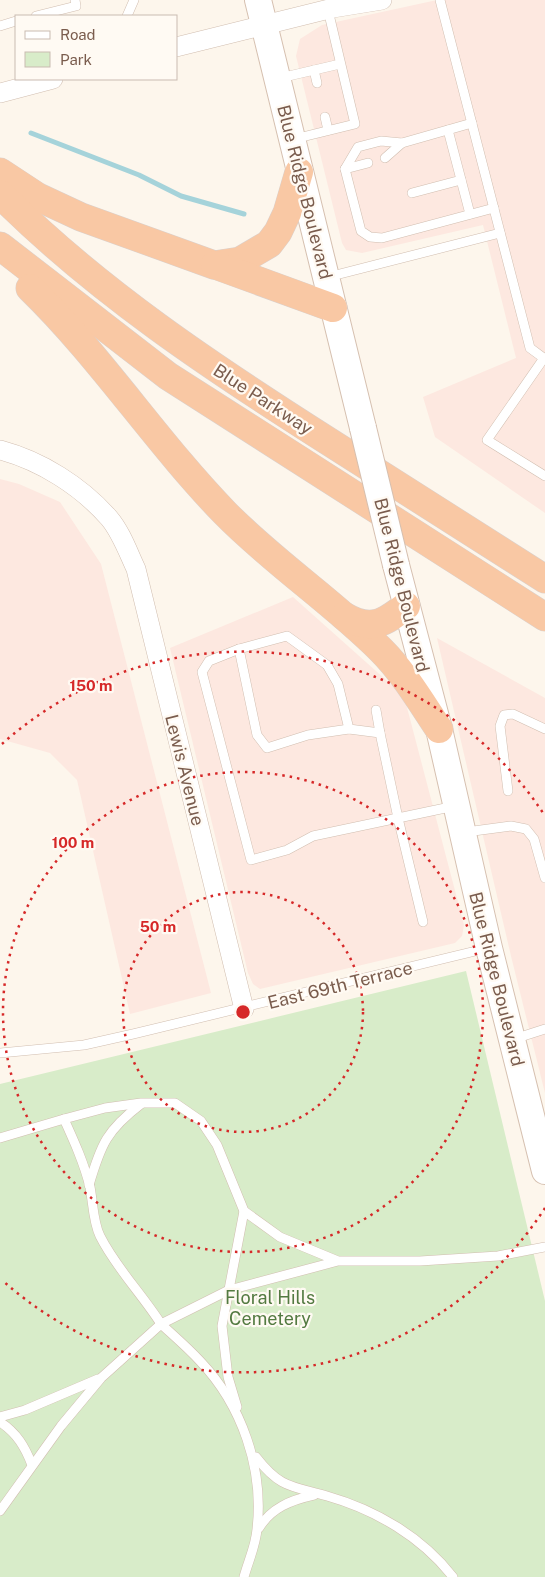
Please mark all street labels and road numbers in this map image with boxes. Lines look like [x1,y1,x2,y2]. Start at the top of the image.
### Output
street label: Blue Ridge Boulevard [273,103,337,281]
street label: Blue Parkway [210,359,317,439]
street label: Blue Ridge Boulevard [370,496,434,674]
street label: Lewis Avenue [161,712,209,828]
street label: Blue Ridge Boulevard [465,890,529,1068]
street label: East 69th Terrace [265,957,415,1013]

